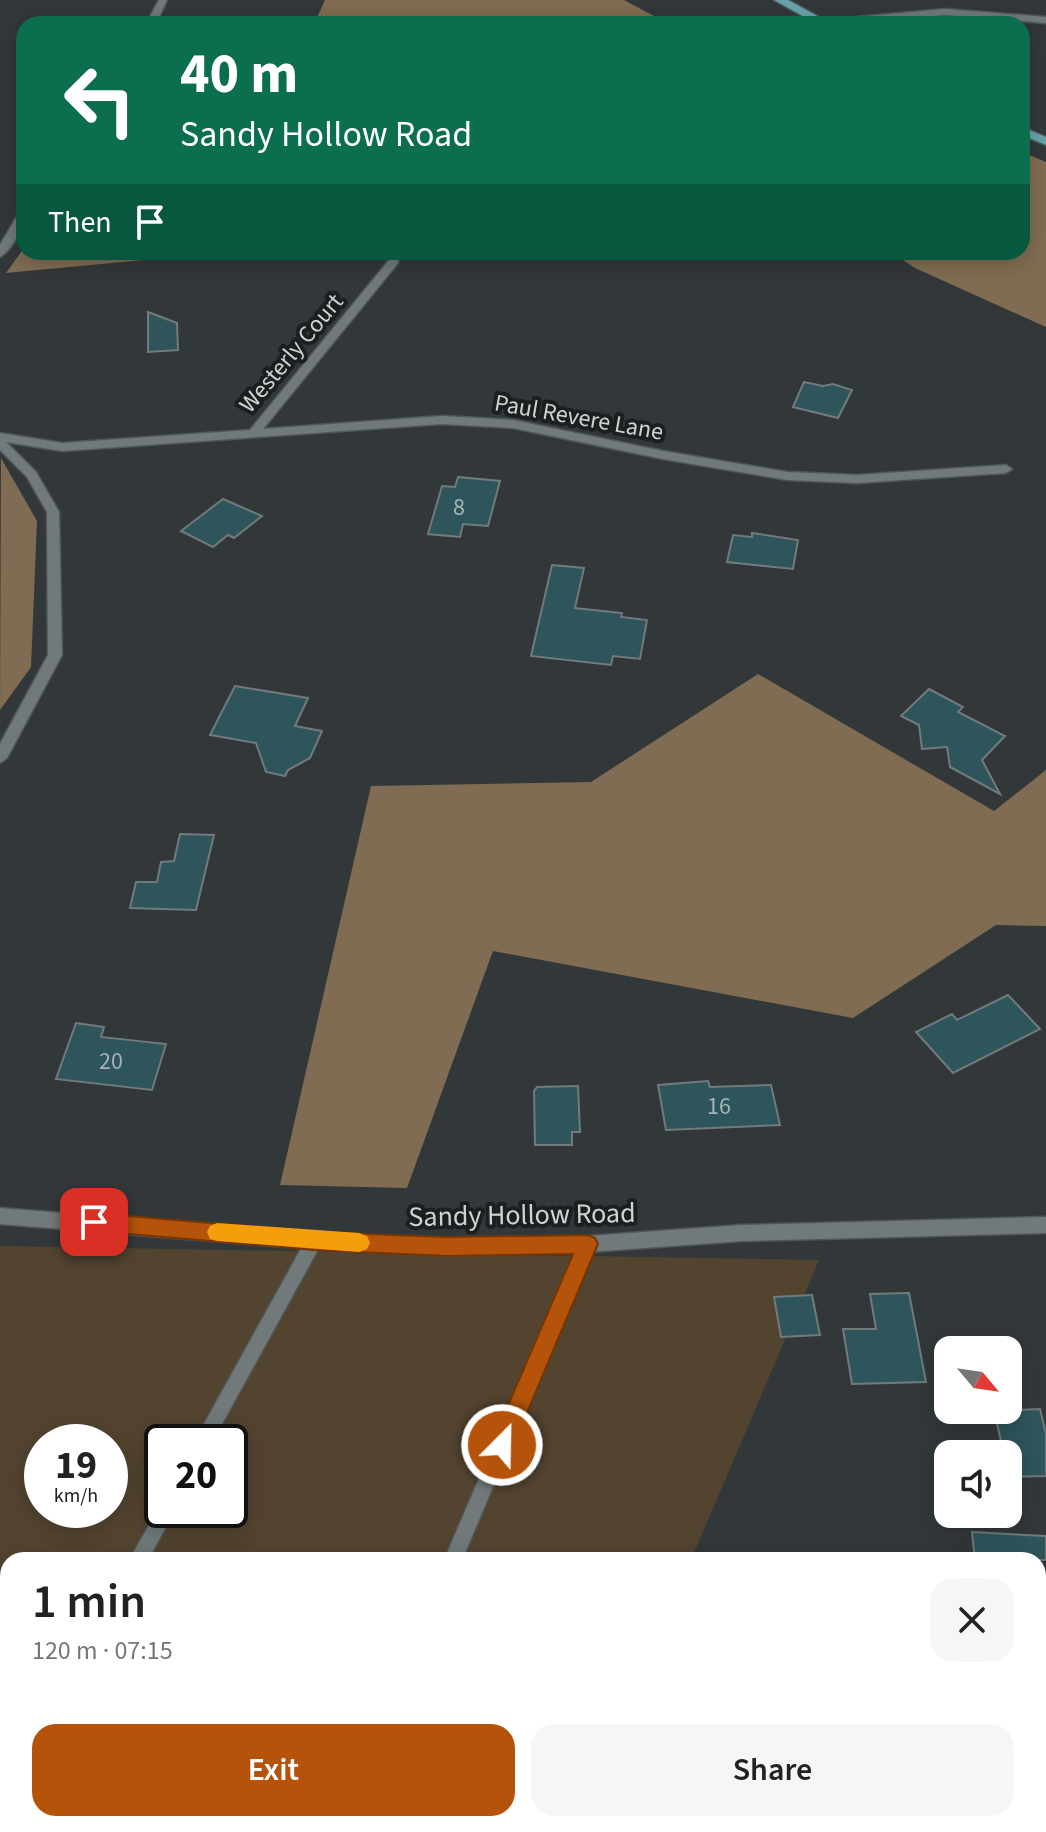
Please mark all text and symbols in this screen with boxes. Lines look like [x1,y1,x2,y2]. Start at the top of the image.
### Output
text: 40 m [180,35,298,114]
icon: left [48,48,152,152]
text: Sandy Hollow Road [180,109,472,160]
icon: arrive [128,200,172,244]
text: Then [48,201,112,244]
street label: Westerly Court [231,286,352,421]
street label: Paul Revere Lane [492,385,666,450]
house number: 8 [453,490,465,525]
house number: 20 [99,1044,123,1079]
house number: 16 [707,1089,731,1124]
pin [60,1188,128,1256]
street label: Sandy Hollow Road [408,1193,636,1237]
icon: arrive [72,1200,116,1244]
north arrow [934,1336,1022,1424]
map controls [934,1336,1022,1528]
position arrow [460,1403,544,1487]
speed limit sign: 20 [144,1424,248,1528]
text: 19 [55,1437,97,1494]
button: sound [934,1440,1022,1528]
text: km/h [54,1482,98,1510]
text: 1 min [32,1568,146,1636]
button: close [930,1578,1014,1662]
text: 120 m · 07:15 [32,1632,173,1669]
button: Exit [32,1724,515,1816]
button: Share [531,1724,1014,1816]

